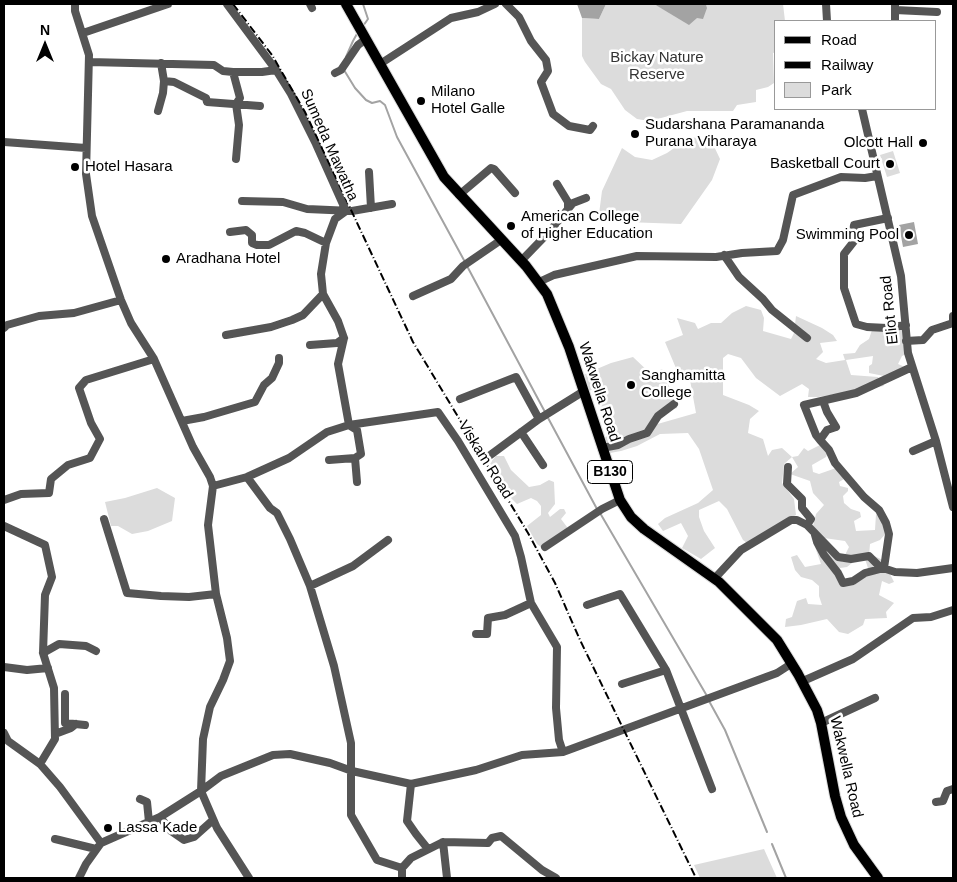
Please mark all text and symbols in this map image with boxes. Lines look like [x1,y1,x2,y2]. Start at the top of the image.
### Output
north arrow [20,20,70,70]
legend [774,20,937,110]
text: N [40,22,50,38]
text: Road [821,31,857,48]
park label: Bickay Nature Reserve [610,49,704,84]
text: Railway [821,56,874,73]
text: Park [821,81,852,98]
place label: Milano Hotel Galle [431,83,505,118]
street label: Sumeda Mawatha [296,86,362,204]
marker: Milano Hotel Galle [415,95,427,107]
place label: Sudarshana Paramananda Purana Viharaya [645,116,824,151]
marker: Sudarshana Paramananda Purana Viharaya [629,128,641,140]
place label: Olcott Hall [844,134,913,152]
marker: Olcott Hall [917,137,929,149]
place label: Basketball Court [770,155,880,173]
place label: Hotel Hasara [85,158,173,176]
marker: Basketball Court [884,158,896,170]
marker: Hotel Hasara [69,161,81,173]
place label: American College of Higher Education [521,208,653,243]
marker: American College of Higher Education [505,220,517,232]
place label: Swimming Pool [796,226,899,244]
marker: Swimming Pool [903,229,915,241]
place label: Aradhana Hotel [176,250,280,268]
marker: Aradhana Hotel [160,253,172,265]
street label: Eliot Road [877,275,903,345]
street label: Wakwella Road [574,340,624,444]
place label: Sanghamitta College [641,367,725,402]
marker: Sanghamitta College [625,379,637,391]
street label: Viskam Road [454,418,516,502]
road number: B130 [588,461,632,484]
street label: Wakwella Road [826,714,866,820]
place label: Lassa Kade [118,819,197,837]
marker: Lassa Kade [102,822,114,834]

